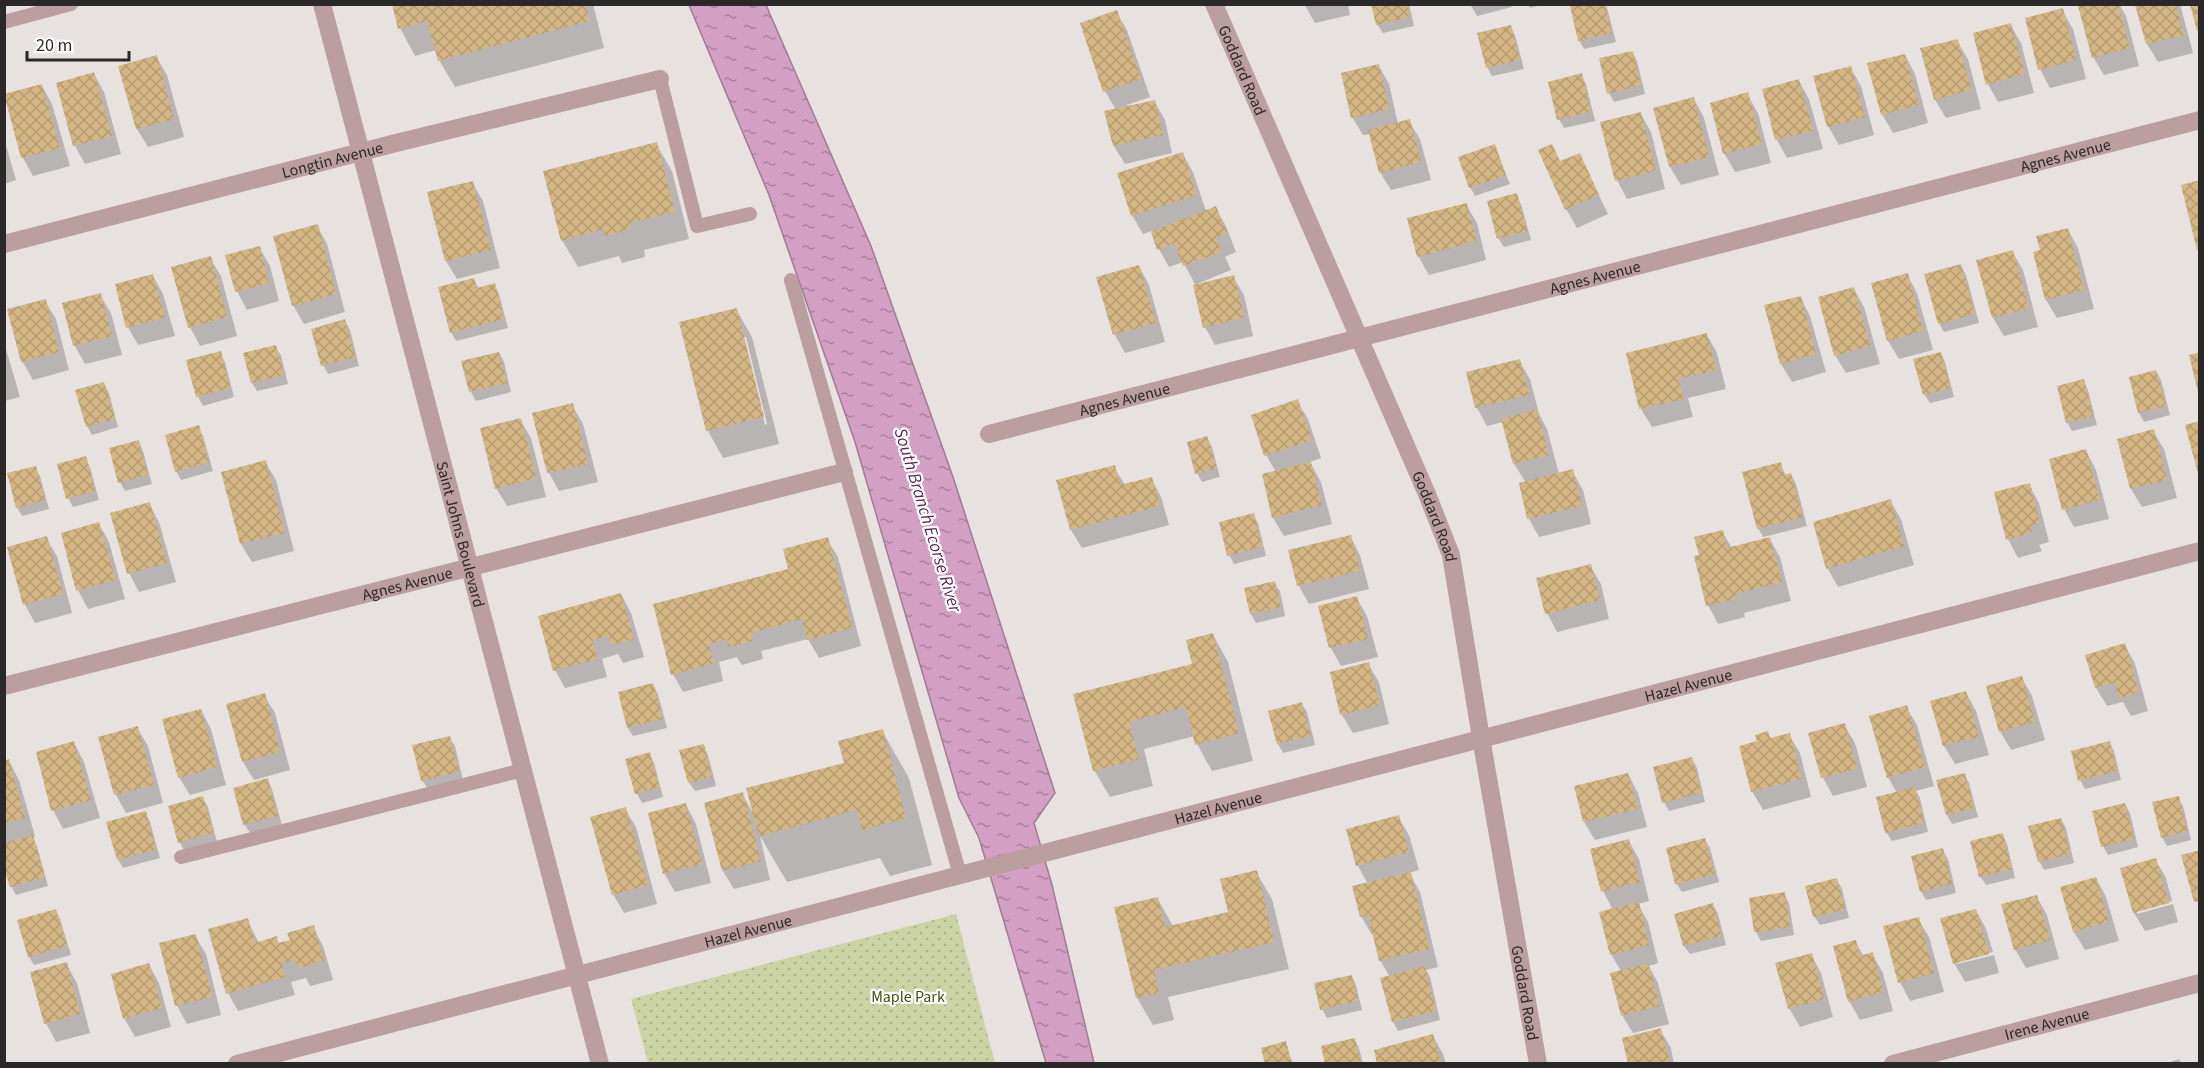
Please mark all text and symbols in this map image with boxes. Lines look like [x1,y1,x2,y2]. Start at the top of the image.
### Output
street label: Goddard Road [1213,22,1271,119]
scale bar [27,24,129,62]
text: 20 m [36,33,72,58]
street label: Agnes Avenue [2018,134,2113,178]
street label: Longtin Avenue [280,137,386,184]
street label: Agnes Avenue [1548,256,1643,300]
street label: Agnes Avenue [1077,378,1172,422]
water label: South Branch Ecorse River [888,425,968,616]
street label: Saint Johns Boulevard [430,459,490,610]
street label: Goddard Road [1406,468,1462,563]
street label: Agnes Avenue [360,562,455,606]
street label: Hazel Avenue [1642,664,1735,708]
street label: Hazel Avenue [1172,787,1265,831]
street label: Hazel Avenue [702,909,794,953]
street label: Goddard Road [1505,944,1544,1042]
park label: Maple Park [871,986,945,1008]
street label: Irene Avenue [2002,1003,2092,1046]

